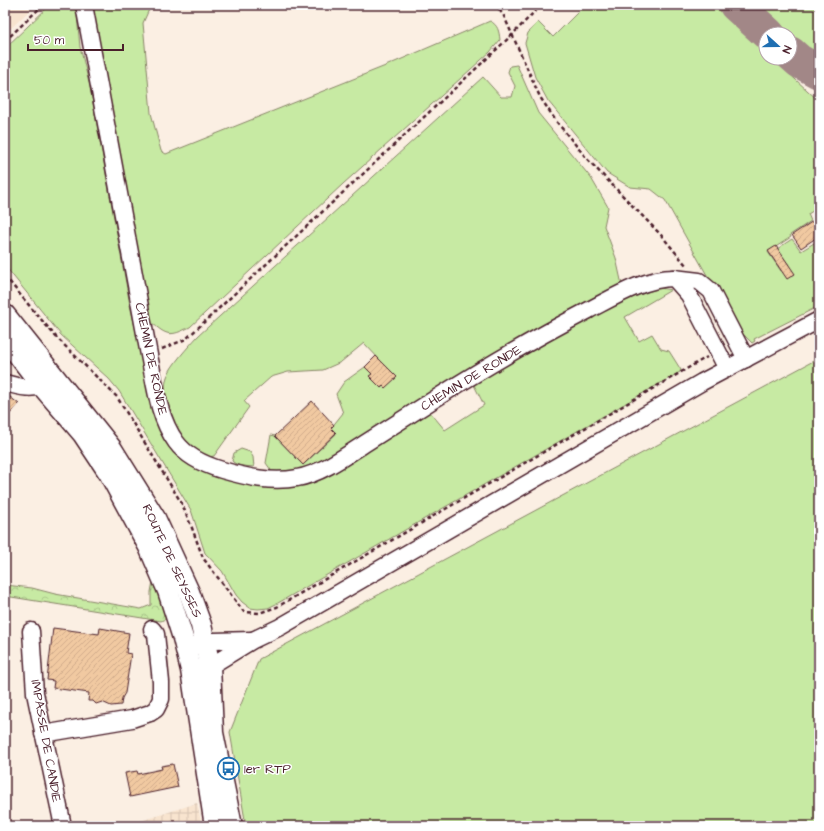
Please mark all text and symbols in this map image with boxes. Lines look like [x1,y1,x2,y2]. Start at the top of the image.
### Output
scale bar [28,26,123,52]
north arrow [758,26,798,66]
text: 50 m [34,32,65,49]
text: N [779,43,795,55]
street label: CHEMIN DE RONDE [130,301,172,417]
street label: CHEMIN DE RONDE [417,341,525,415]
street label: ROUTE DE SEYSSES [138,501,206,621]
street label: IMPASSE DE CANDIE [26,678,66,804]
bus stop icon: 1er RTP [215,756,241,782]
place label: 1er RTP [244,760,291,778]

